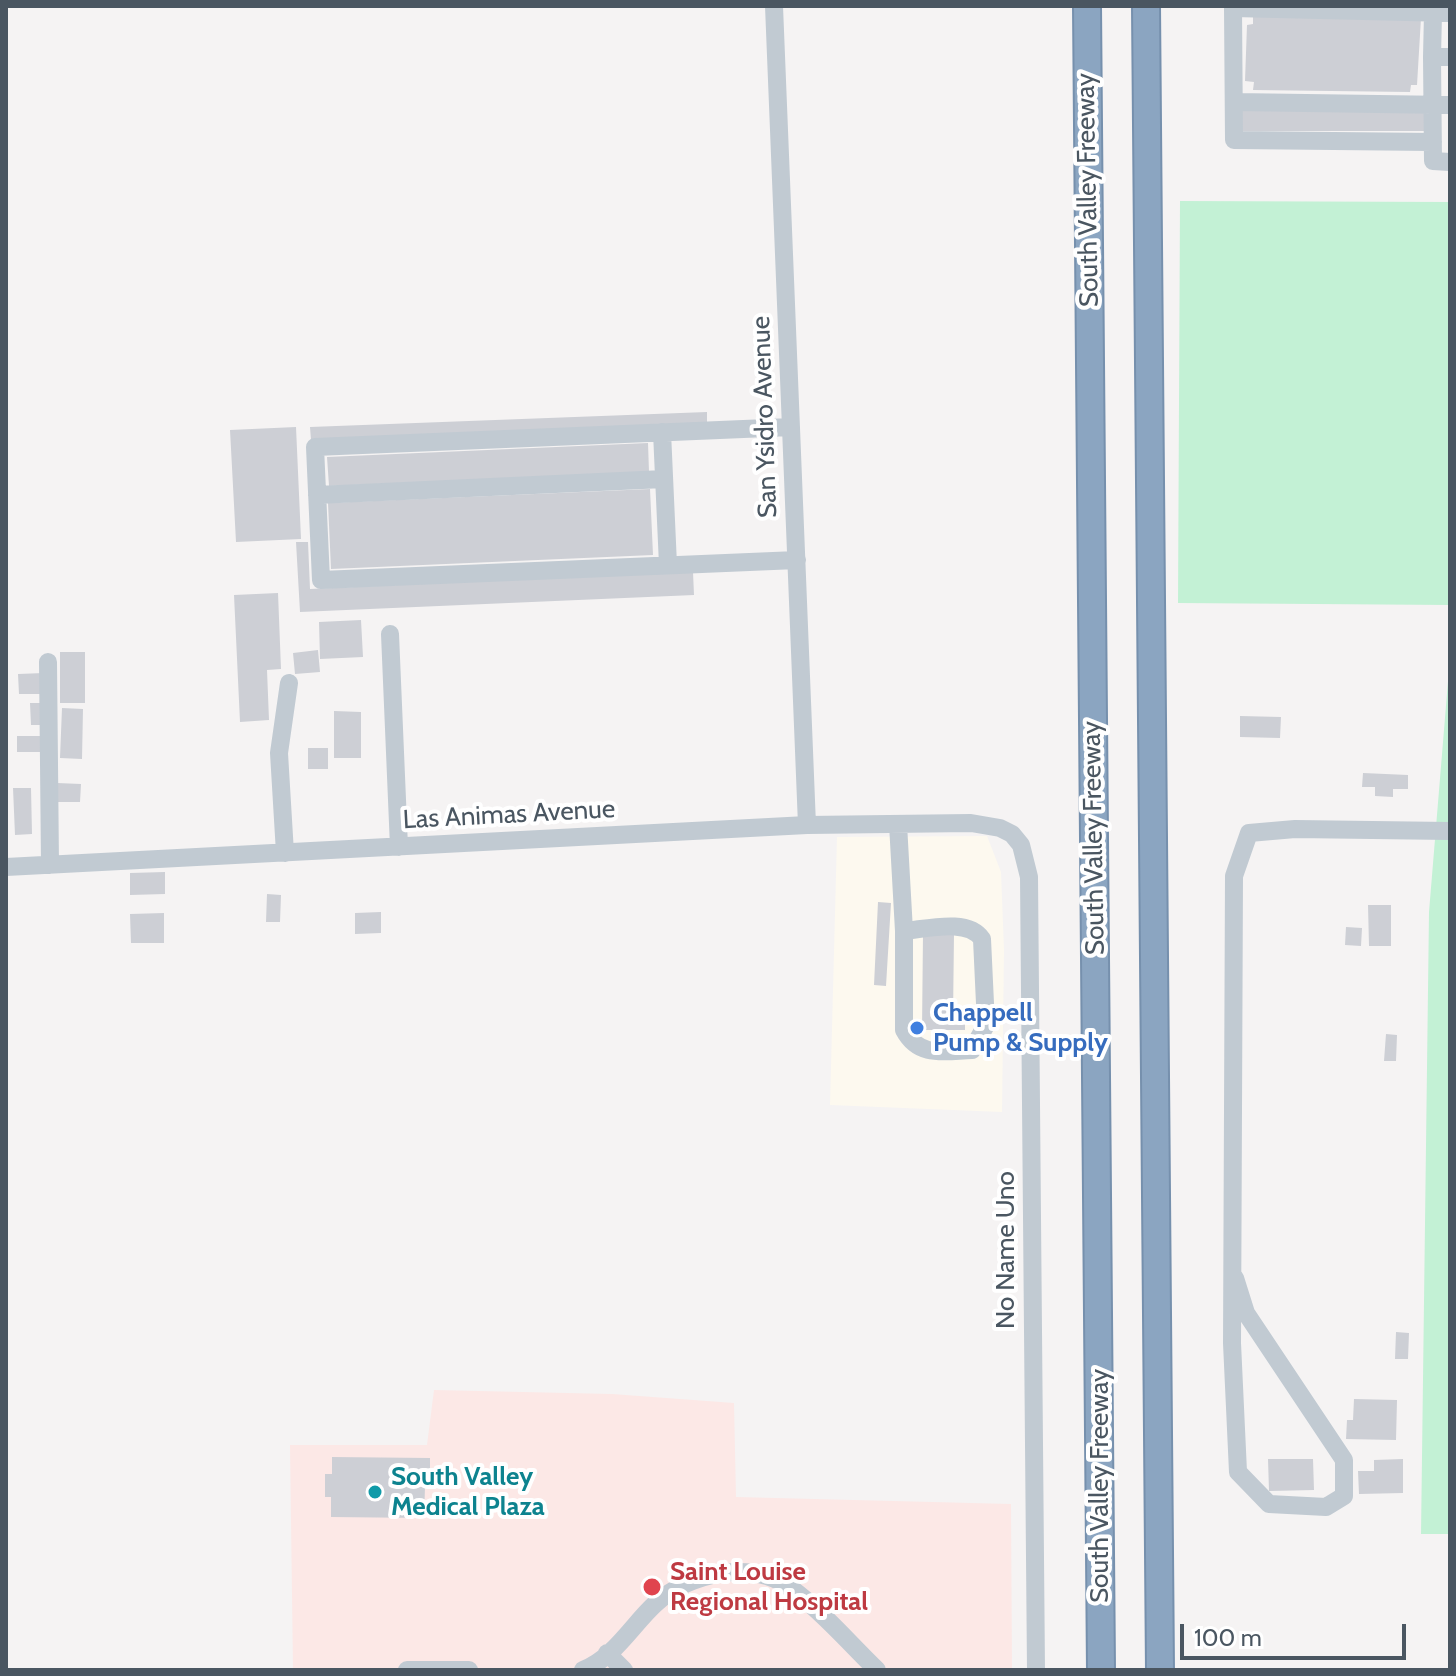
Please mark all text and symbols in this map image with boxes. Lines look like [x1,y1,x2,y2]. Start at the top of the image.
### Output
street label: South Valley Freeway [1070,73,1106,307]
street label: San Ysidro Avenue [746,315,784,519]
street label: South Valley Freeway [1076,721,1112,955]
street label: Las Animas Avenue [402,794,616,836]
place label: Chappell Pump & Supply [933,997,1108,1058]
marker: Chappell Pump & Supply [908,1019,926,1037]
street label: No Name Uno [990,1171,1022,1329]
street label: South Valley Freeway [1084,1369,1116,1603]
place label: South Valley Medical Plaza [391,1461,545,1522]
marker: South Valley Medical Plaza [366,1483,384,1501]
place label: Saint Louise Regional Hospital [670,1556,868,1618]
marker: Saint Louise Regional Hospital [641,1576,663,1598]
scale bar [1184,1608,1410,1658]
text: 100 m [1194,1623,1262,1652]

